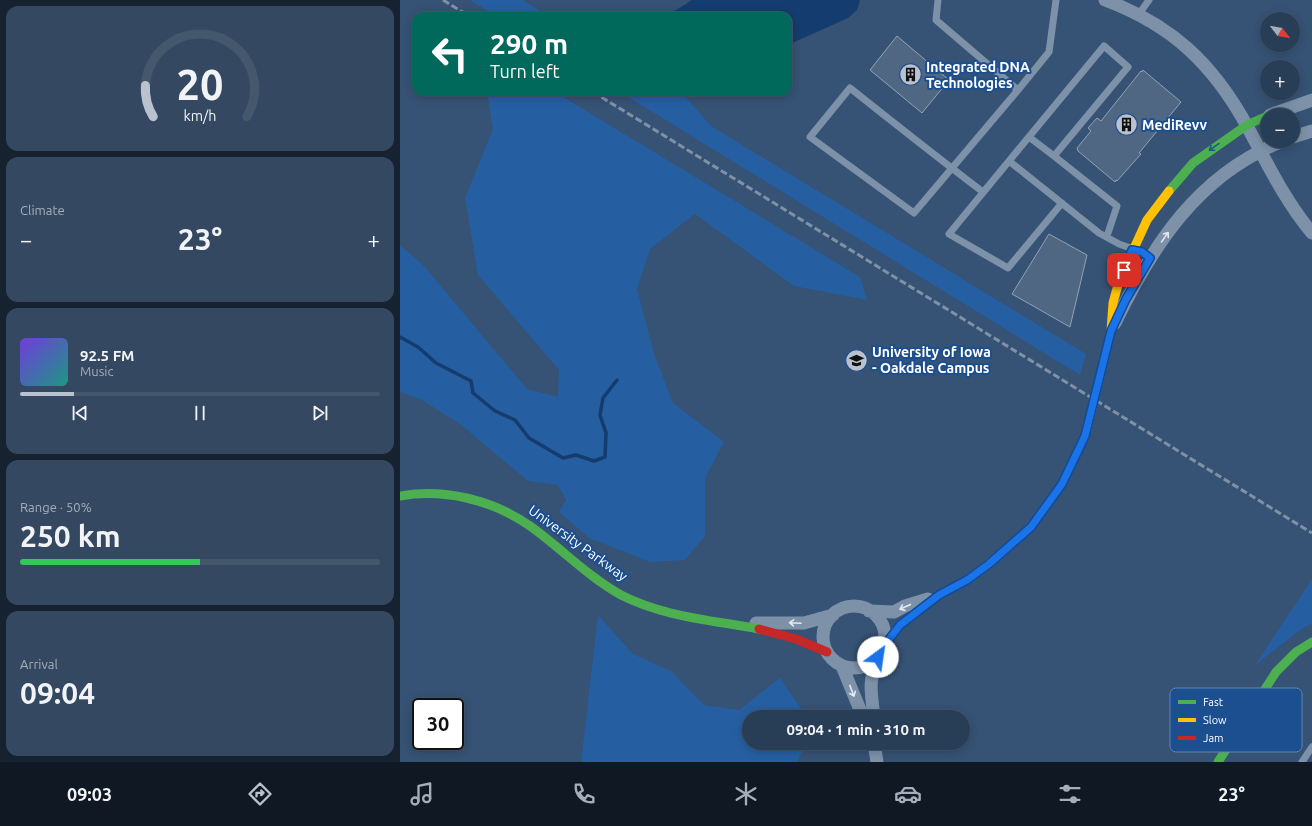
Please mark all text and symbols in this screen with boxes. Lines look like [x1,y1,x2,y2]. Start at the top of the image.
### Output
north arrow [1260,12,1300,52]
map controls [1260,12,1300,148]
icon: left [424,28,476,80]
text: 290 m [490,28,568,59]
place label: Integrated DNA Technologies [926,59,1030,91]
text: 20 [177,60,223,107]
button: + [1260,60,1300,100]
text: Turn left [490,61,560,81]
building icon: Integrated DNA Technologies [897,62,923,88]
text: km/h [184,107,216,123]
button: − [1260,108,1300,148]
building icon: MediRevv [1114,112,1140,138]
place label: MediRevv [1142,117,1208,133]
one-way arrow [1209,143,1220,151]
text: Climate [20,203,65,217]
text: 23° [178,222,222,256]
text: − [20,227,32,252]
text: + [368,227,380,252]
one-way arrow [1161,231,1169,242]
pin [1107,253,1141,287]
icon: arrive [1113,259,1135,281]
place label: University of Iowa - Oakdale Campus [872,344,991,376]
text: 92.5 FM [80,347,134,364]
school or university icon: University of Iowa - Oakdale Campus [843,347,869,373]
text: Music [80,364,114,378]
icon: previous [69,402,91,424]
icon: pause [189,402,211,424]
icon: next [309,402,331,424]
text: Range · 50% [20,500,92,514]
street label: University Parkway [525,502,631,584]
text: 250 km [20,519,121,553]
one-way arrow [899,604,911,611]
one-way arrow [789,619,802,626]
position arrow [857,636,899,678]
text: Arrival [20,657,58,671]
text: 09:04 [20,676,95,710]
one-way arrow [849,685,857,697]
legend [1170,688,1302,752]
text: Fast [1203,696,1224,708]
speed limit sign: 30 [412,698,464,750]
text: Slow [1203,714,1227,726]
text: 09:04 · 1 min · 310 m [787,721,925,738]
text: Jam [1203,732,1224,744]
icon: directions [246,780,274,808]
icon: music [408,780,436,808]
icon: phone [570,780,598,808]
icon: climate [732,780,760,808]
icon: car [894,780,922,808]
icon: filters [1056,780,1084,808]
text: 09:03 [67,784,112,804]
text: 23° [1218,784,1245,804]

